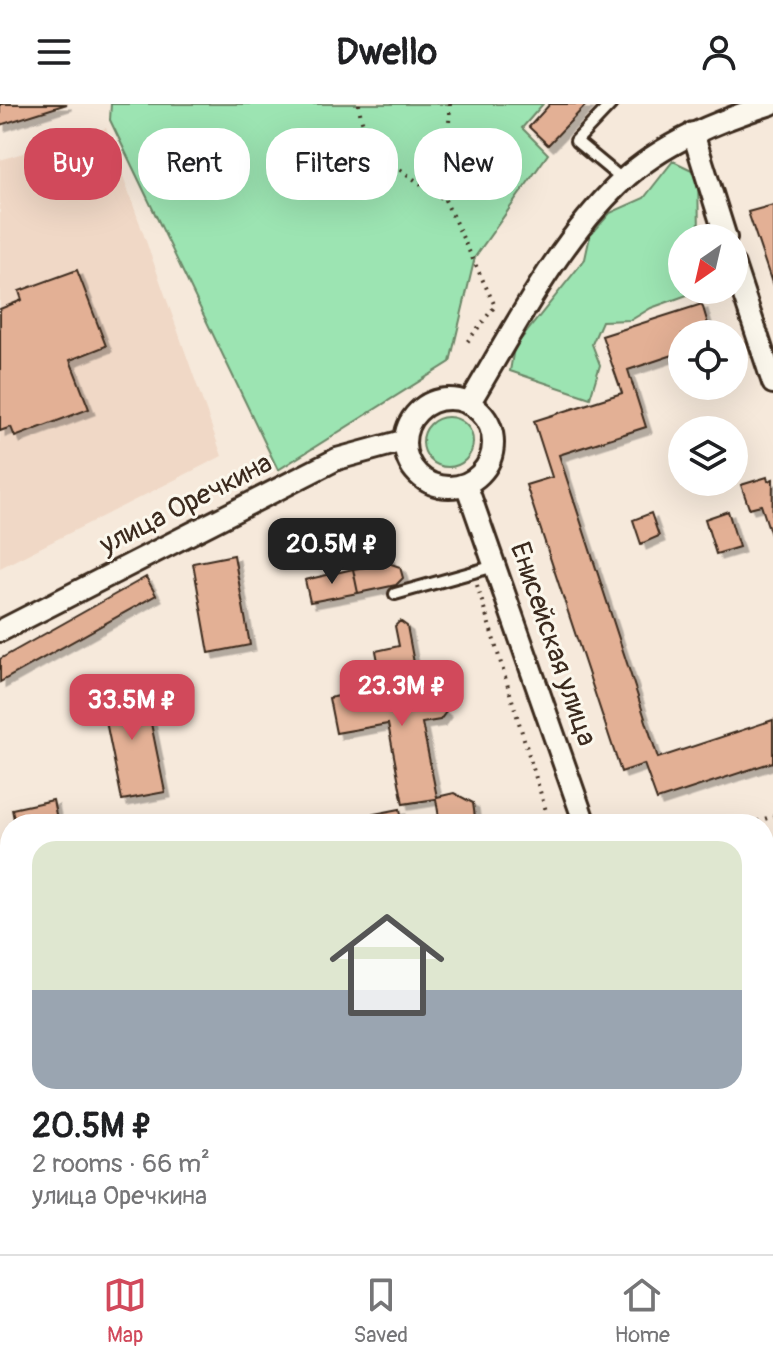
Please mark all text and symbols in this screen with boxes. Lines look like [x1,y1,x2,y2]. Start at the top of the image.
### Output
icon: menu [32,30,76,74]
text: Dwello [336,30,437,75]
icon: person [697,30,741,74]
chip: Buy [24,128,122,200]
chip: Rent [138,128,250,200]
chip: Filters [266,128,398,200]
chip: New [414,128,522,200]
north arrow [668,224,748,304]
map controls [668,224,748,496]
button: locate [668,320,748,400]
button: layers [668,416,748,496]
street label: улица Оречкина [93,446,278,563]
pin: 20.5M ₽ [258,518,406,586]
text: 20.5M ₽ [286,528,378,560]
street label: Енисейская улица [502,538,604,750]
pin: 23.3M ₽ [328,660,476,728]
text: 23.3M ₽ [358,670,446,702]
pin: 33.5M ₽ [58,674,206,742]
text: 33.5M ₽ [88,684,176,716]
icon: home [315,893,459,1037]
text: 20.5M ₽ [32,1105,152,1148]
text: 2 rooms · 66 m² [32,1148,210,1180]
text: улица Оречкина [32,1180,207,1212]
tab: Map [103,1273,147,1349]
tab: Saved [353,1273,408,1349]
tab: Home [614,1273,670,1349]

